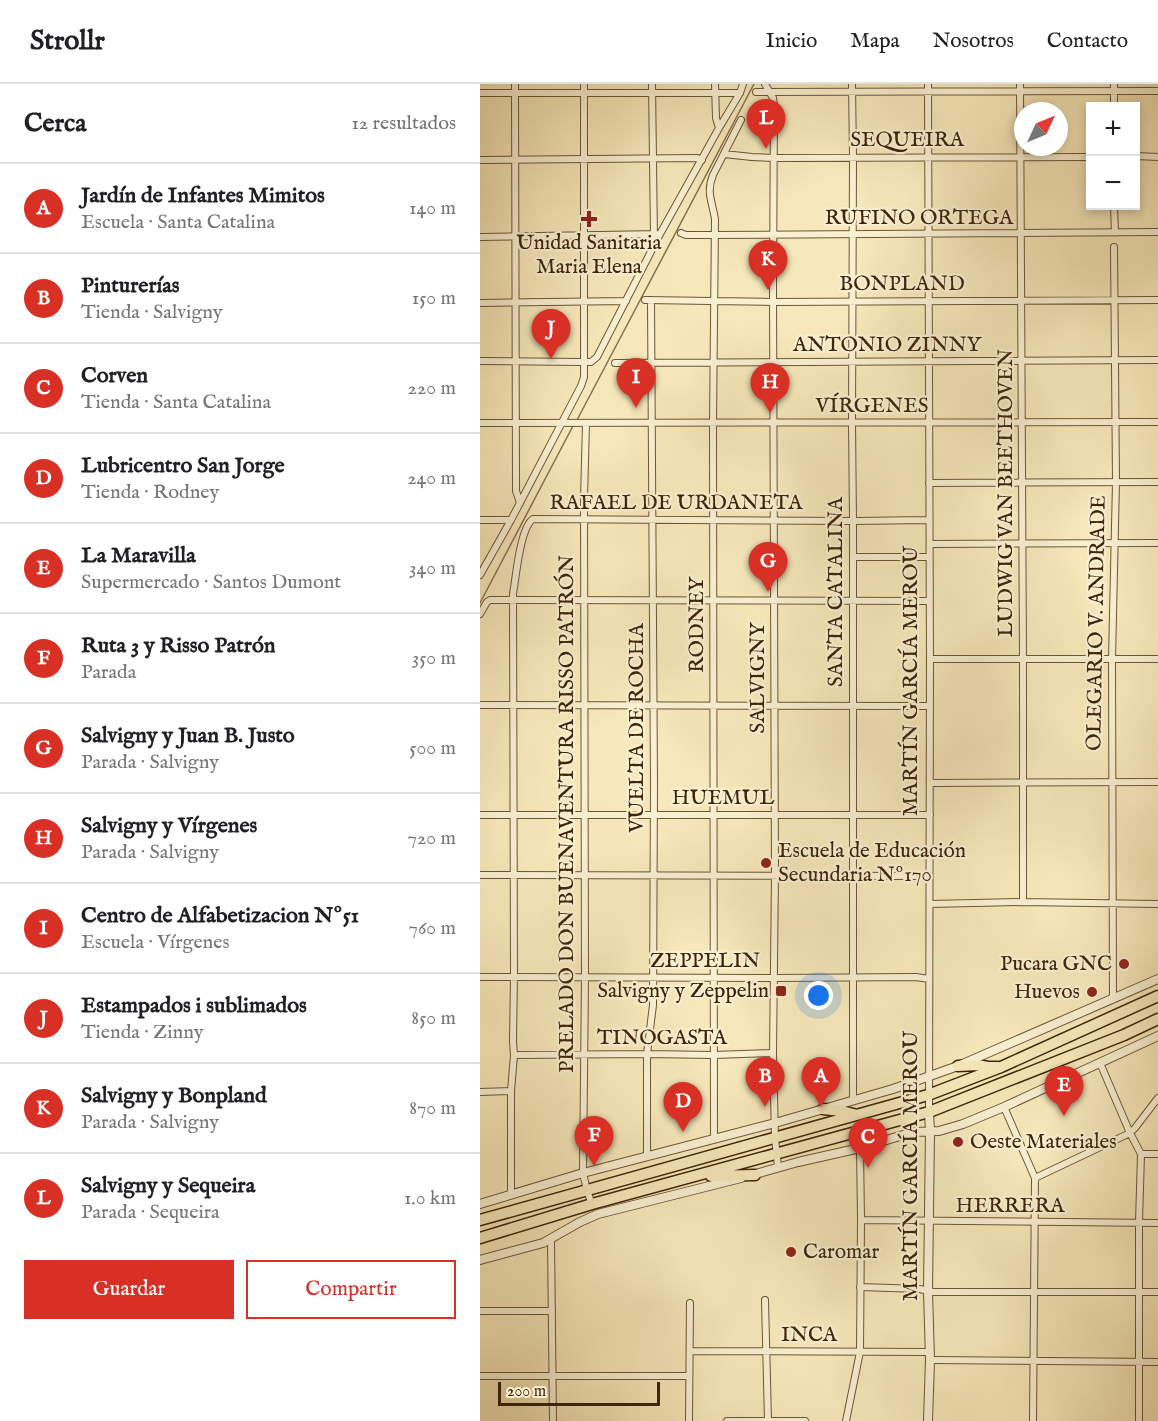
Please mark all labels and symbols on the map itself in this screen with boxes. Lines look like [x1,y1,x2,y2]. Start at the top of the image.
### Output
pin: L [746,100,786,149]
north arrow [1014,102,1068,156]
street label: SEQUEIRA [850,127,965,154]
street label: RUFINO ORTEGA [825,205,1014,232]
marker: Unidad Sanitaria Maria Elena [580,210,598,228]
place label: Unidad Sanitaria Maria Elena [516,230,663,281]
pin: K [748,240,788,290]
street label: BONPLAND [839,271,965,298]
pin: J [532,310,570,359]
street label: ANTONIO ZINNY [792,332,983,359]
street label: LUDWIG VAN BEETHOVEN [993,349,1020,637]
pin: I [616,358,656,408]
pin: H [750,364,790,413]
street label: VÍRGENES [815,392,928,420]
street label: RAFAEL DE URDANETA [550,490,803,517]
street label: OLEGARIO V. ANDRADE [1081,495,1113,751]
street label: SANTA CATALINA [823,496,850,687]
pin: G [748,542,788,592]
street label: MARTÍN GARCÍA MEROU [897,546,925,816]
street label: PRELADO DON BUENAVENTURA RISSO PATRÓN [553,555,581,1073]
street label: RODNEY [684,575,711,673]
street label: SALVIGNY [745,621,772,733]
street label: VUELTA DE ROCHA [624,622,651,834]
street label: HUEMUL [672,785,774,812]
place label: Escuela de Educación Secundaria Nº170 [778,838,966,889]
marker: Escuela de Educación Secundaria Nº170 [759,856,773,870]
street label: ZEPPELIN [650,948,760,975]
place label: Pucara GNC [1000,951,1112,978]
marker: Pucara GNC [1117,957,1131,971]
place label: Salvigny y Zeppelin [597,978,769,1005]
place label: Huevos [1014,979,1080,1006]
your location [804,981,833,1010]
marker: Salvigny y Zeppelin [774,984,788,998]
marker: Huevos [1085,985,1099,999]
street label: TINOGASTA [597,1025,728,1052]
street label: MARTÍN GARCÍA MEROU [897,1031,925,1301]
pin: B [746,1058,784,1107]
pin: A [802,1058,840,1107]
pin: E [1044,1066,1084,1116]
pin: D [664,1082,702,1132]
pin: F [574,1116,614,1166]
pin: C [848,1118,888,1168]
place label: Oeste Materiales [970,1129,1117,1156]
marker: Oeste Materiales [951,1135,965,1149]
street label: HERRERA [956,1193,1065,1220]
place label: Caromar [803,1239,879,1266]
marker: Caromar [784,1245,798,1259]
street label: INCA [781,1322,838,1349]
scale bar [498,1379,660,1406]

